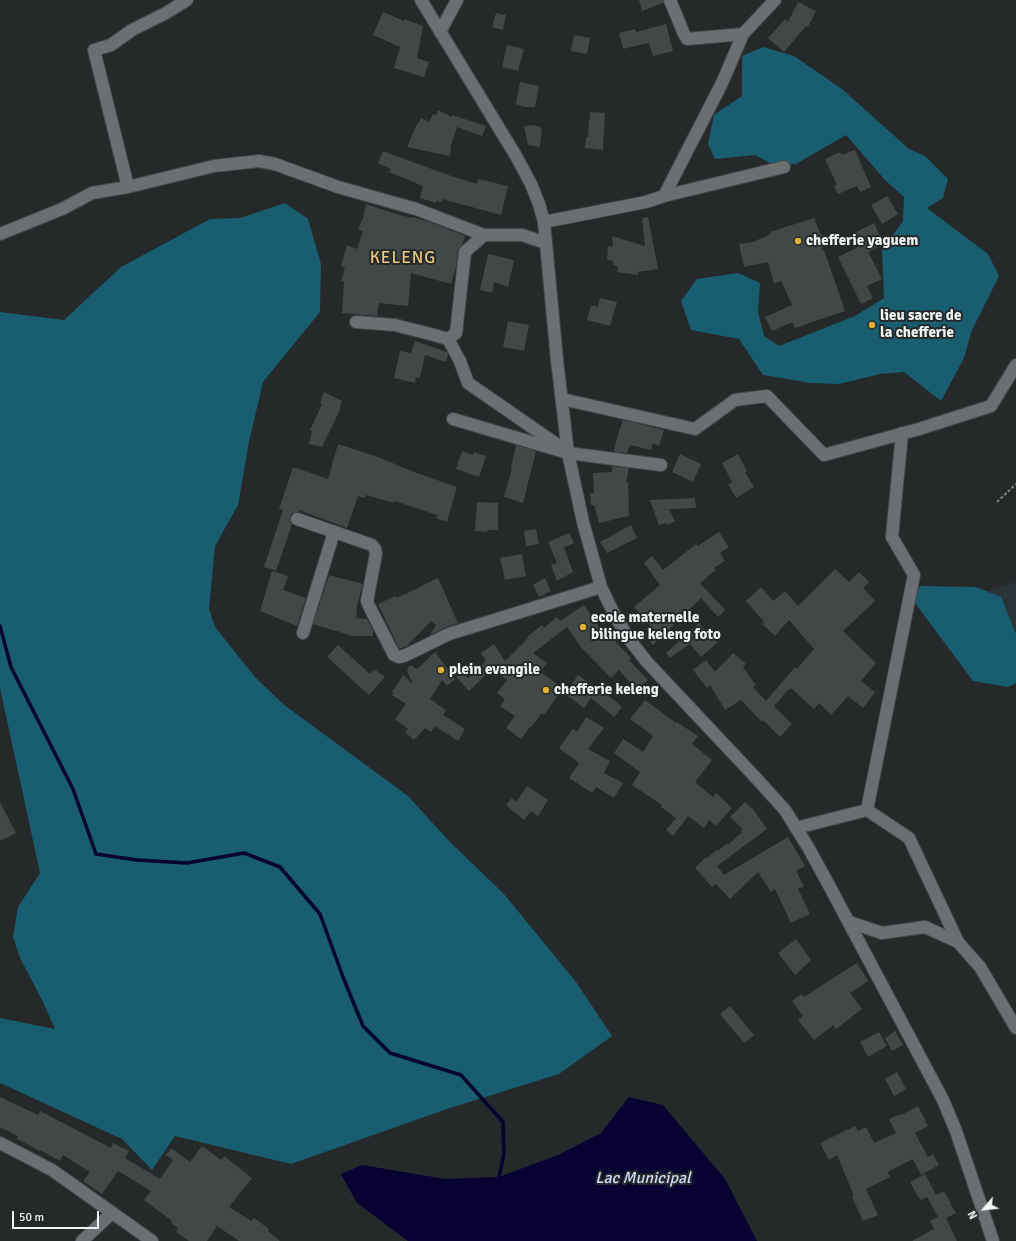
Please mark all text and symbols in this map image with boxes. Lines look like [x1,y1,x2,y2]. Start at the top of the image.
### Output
place label: chefferie yaguem [806,232,918,250]
marker: chefferie yaguem [793,236,803,246]
district label: KELENG [370,249,436,269]
place label: lieu sacre de la chefferie [880,307,961,342]
marker: lieu sacre de la chefferie [867,320,877,330]
place label: ecole maternelle bilingue keleng foto [591,609,721,644]
marker: ecole maternelle bilingue keleng foto [578,622,588,632]
place label: plein evangile [449,661,540,679]
marker: plein evangile [436,665,446,675]
place label: chefferie keleng [554,681,659,699]
marker: chefferie keleng [541,685,551,695]
water label: Lac Municipal [595,1169,691,1189]
north arrow [964,1189,1004,1229]
scale bar [14,1203,101,1229]
text: N [965,1208,980,1221]
text: 50 m [19,1210,44,1225]

